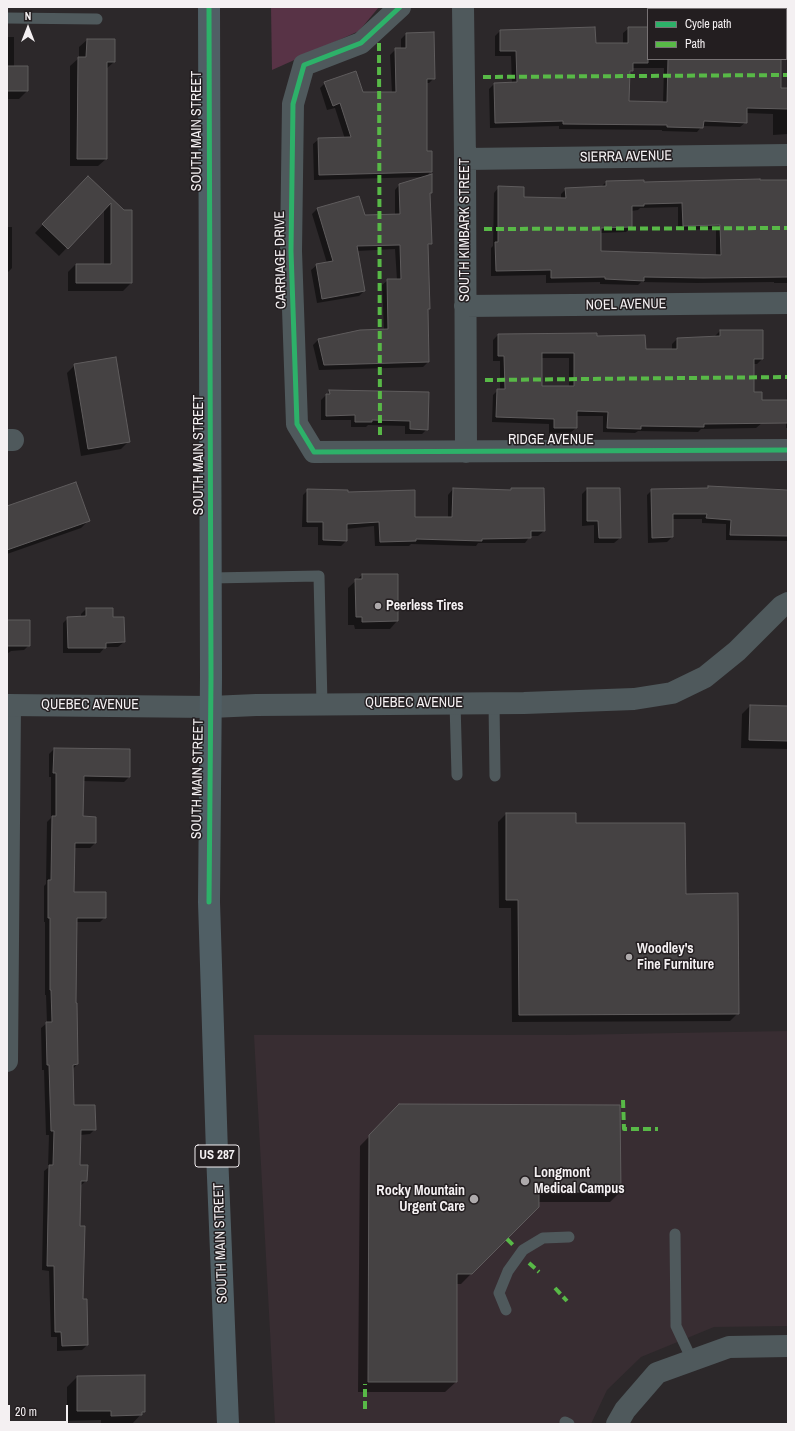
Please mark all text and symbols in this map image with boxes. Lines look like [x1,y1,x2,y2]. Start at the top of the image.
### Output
north arrow [8,8,48,48]
legend [647,8,787,60]
text: N [25,9,31,23]
text: Cycle path [685,16,732,32]
text: Path [685,36,705,52]
street label: SOUTH MAIN STREET [189,71,205,191]
street label: SIERRA AVENUE [580,148,672,166]
street label: SOUTH KIMBARK STREET [457,158,473,302]
street label: CARRIAGE DRIVE [272,211,290,309]
street label: NOEL AVENUE [585,296,667,314]
street label: SOUTH MAIN STREET [191,395,207,515]
street label: RIDGE AVENUE [508,432,594,448]
place label: Peerless Tires [386,598,464,614]
marker: Peerless Tires [373,601,383,611]
street label: QUEBEC AVENUE [365,695,463,711]
street label: QUEBEC AVENUE [41,697,139,713]
street label: SOUTH MAIN STREET [189,719,207,839]
place label: Woodley's Fine Furniture [637,941,714,974]
marker: Woodley's Fine Furniture [624,952,634,962]
road number: US 287 [195,1145,239,1167]
place label: Longmont Medical Campus [534,1165,625,1198]
marker: Longmont Medical Campus [519,1175,531,1187]
street label: SOUTH MAIN STREET [211,1182,231,1304]
place label: Rocky Mountain Urgent Care [376,1183,465,1216]
marker: Rocky Mountain Urgent Care [468,1193,480,1205]
scale bar [10,1397,70,1423]
text: 20 m [15,1404,37,1420]

